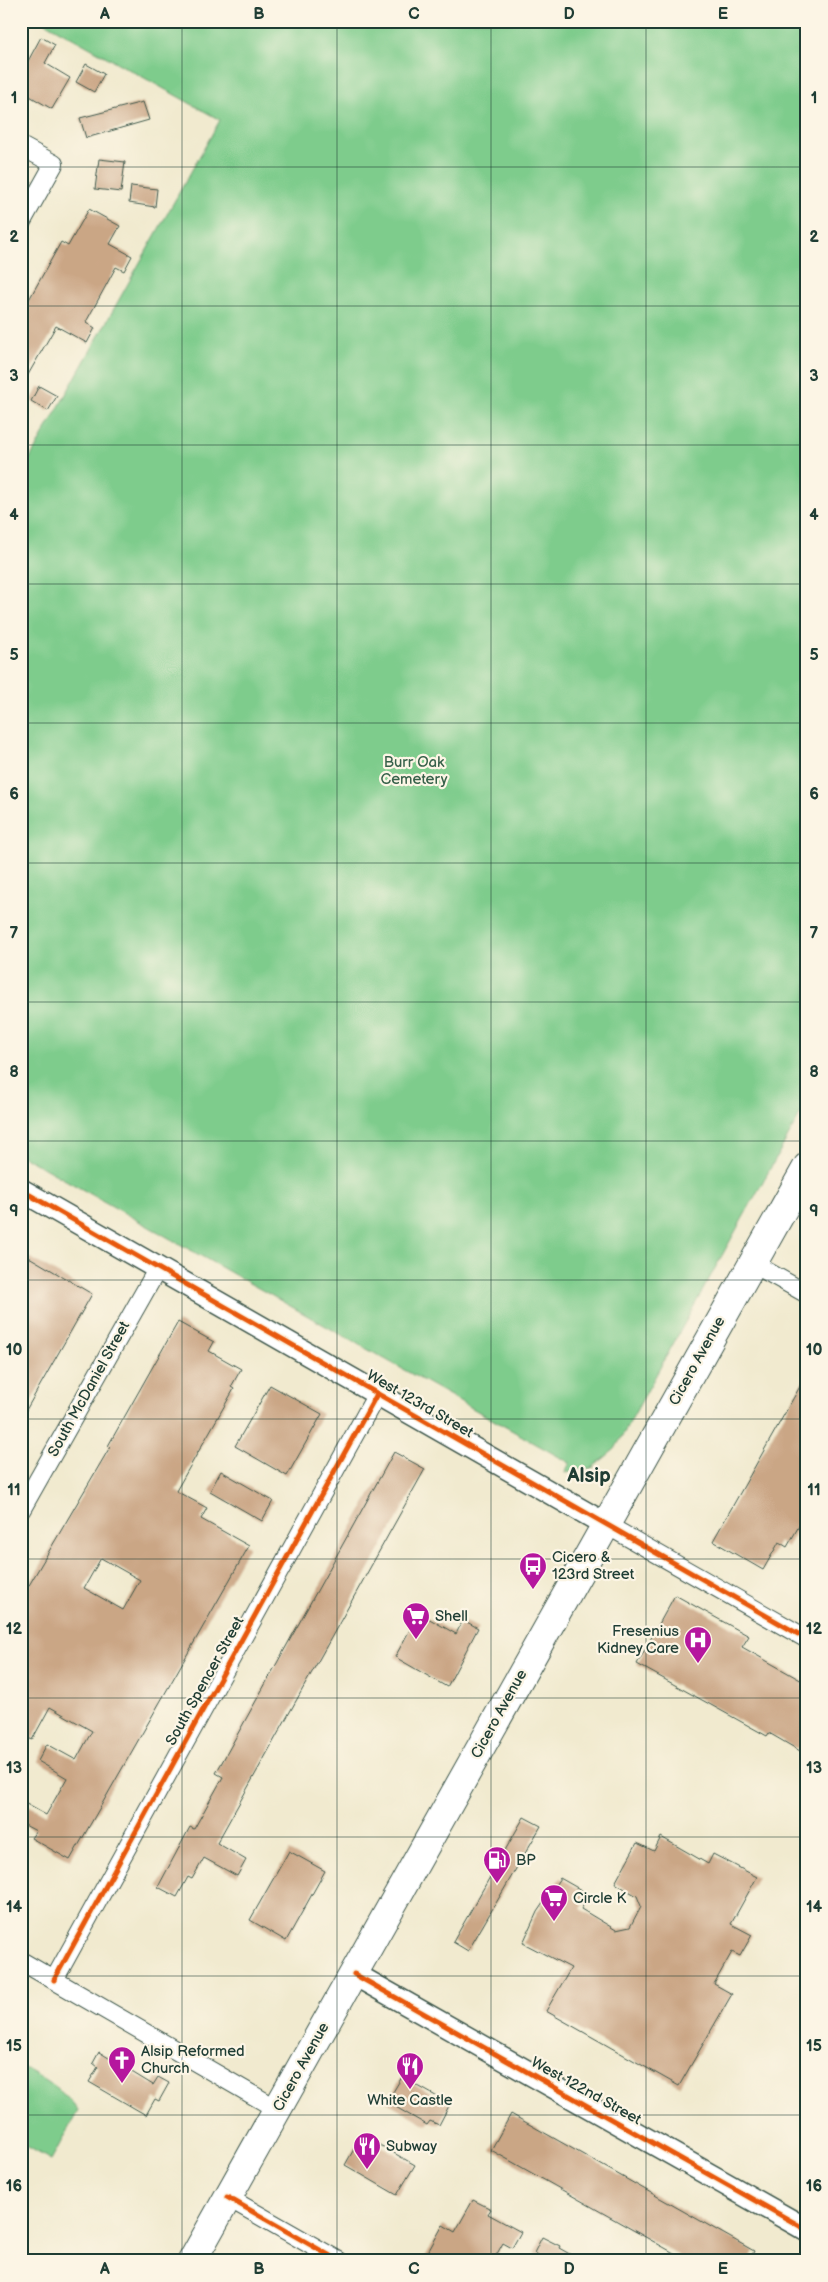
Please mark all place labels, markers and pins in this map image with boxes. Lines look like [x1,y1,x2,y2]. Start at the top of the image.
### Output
place label: Cicero & 123rd Street [552,1548,635,1584]
bus stop icon: Cicero & 123rd Street [518,1551,548,1590]
supermarket icon: Shell [401,1601,431,1640]
place label: Shell [435,1607,468,1626]
place label: Fresenius Kidney Care [597,1622,680,1658]
hospital icon: Fresenius Kidney Care [683,1625,713,1664]
fuel station icon: BP [482,1845,512,1884]
place label: BP [516,1851,536,1870]
supermarket icon: Circle K [539,1883,569,1922]
place label: Circle K [573,1889,626,1908]
place label: Alsip Reformed Church [141,2042,245,2078]
church icon: Alsip Reformed Church [107,2045,137,2084]
restaurant icon: White Castle [395,2051,425,2090]
place label: White Castle [367,2091,453,2110]
restaurant icon: Subway [352,2131,382,2170]
place label: Subway [386,2137,437,2156]

